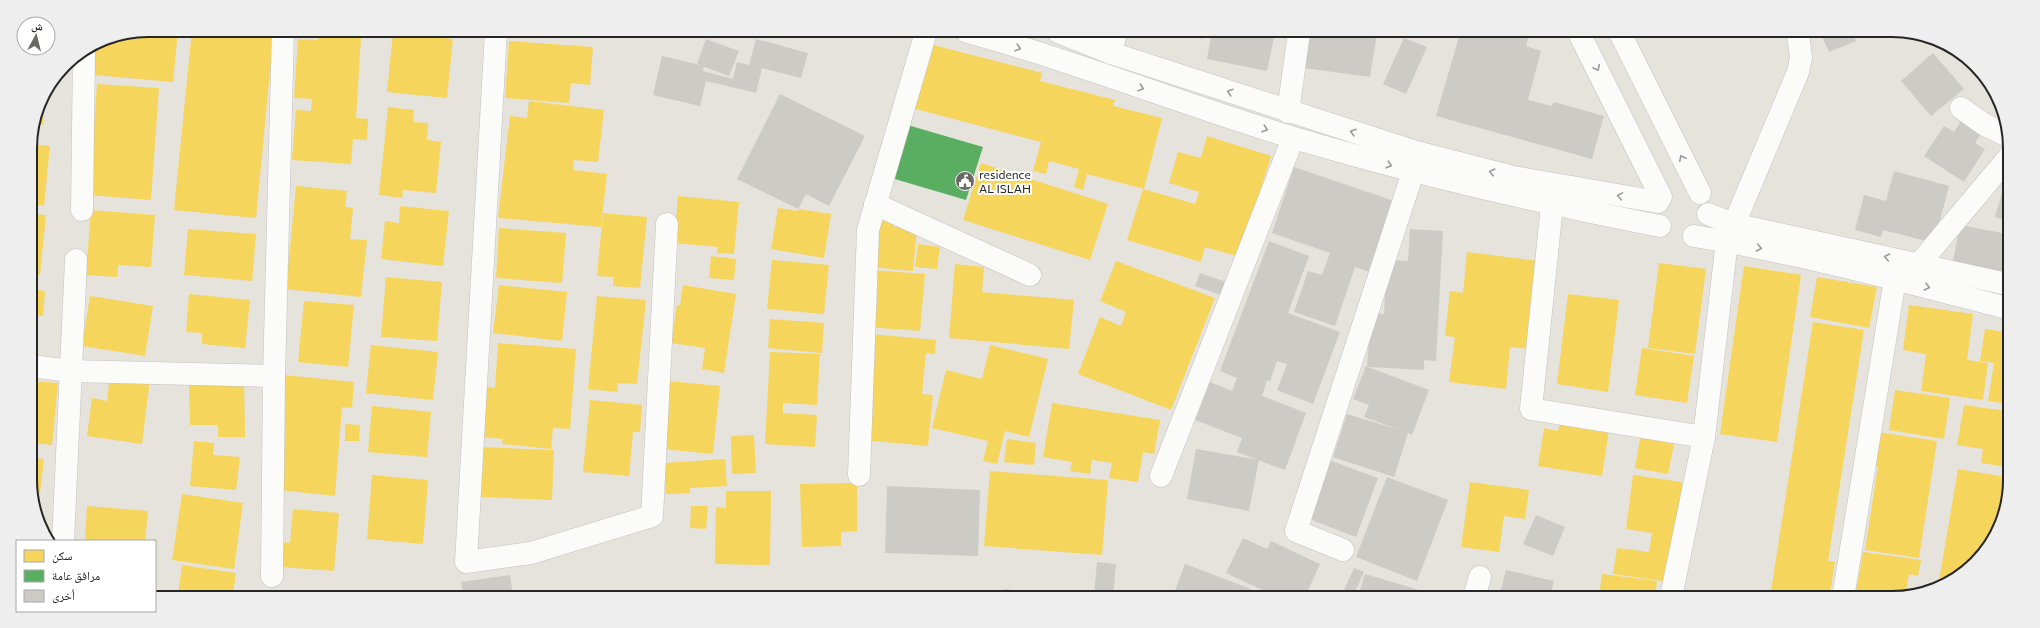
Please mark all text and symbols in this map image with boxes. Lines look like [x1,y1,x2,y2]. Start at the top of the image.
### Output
north arrow [16,16,56,56]
text: ش [30,18,44,35]
one-way arrow [1014,43,1021,51]
one-way arrow [1592,64,1600,71]
one-way arrow [1138,83,1145,92]
one-way arrow [1226,89,1233,97]
one-way arrow [1261,124,1268,132]
one-way arrow [1350,128,1357,137]
one-way arrow [1679,155,1687,163]
one-way arrow [1386,161,1393,169]
place label: residence AL ISLAH [979,167,1031,195]
one-way arrow [1489,168,1495,176]
public building icon: residence AL ISLAH [954,170,976,192]
one-way arrow [1617,192,1623,200]
one-way arrow [1756,244,1762,252]
one-way arrow [1884,253,1890,261]
one-way arrow [1923,282,1930,291]
legend [16,540,156,612]
text: سكن [52,548,73,563]
text: مرافق عامة [52,568,100,583]
text: أخرى [52,588,75,603]

